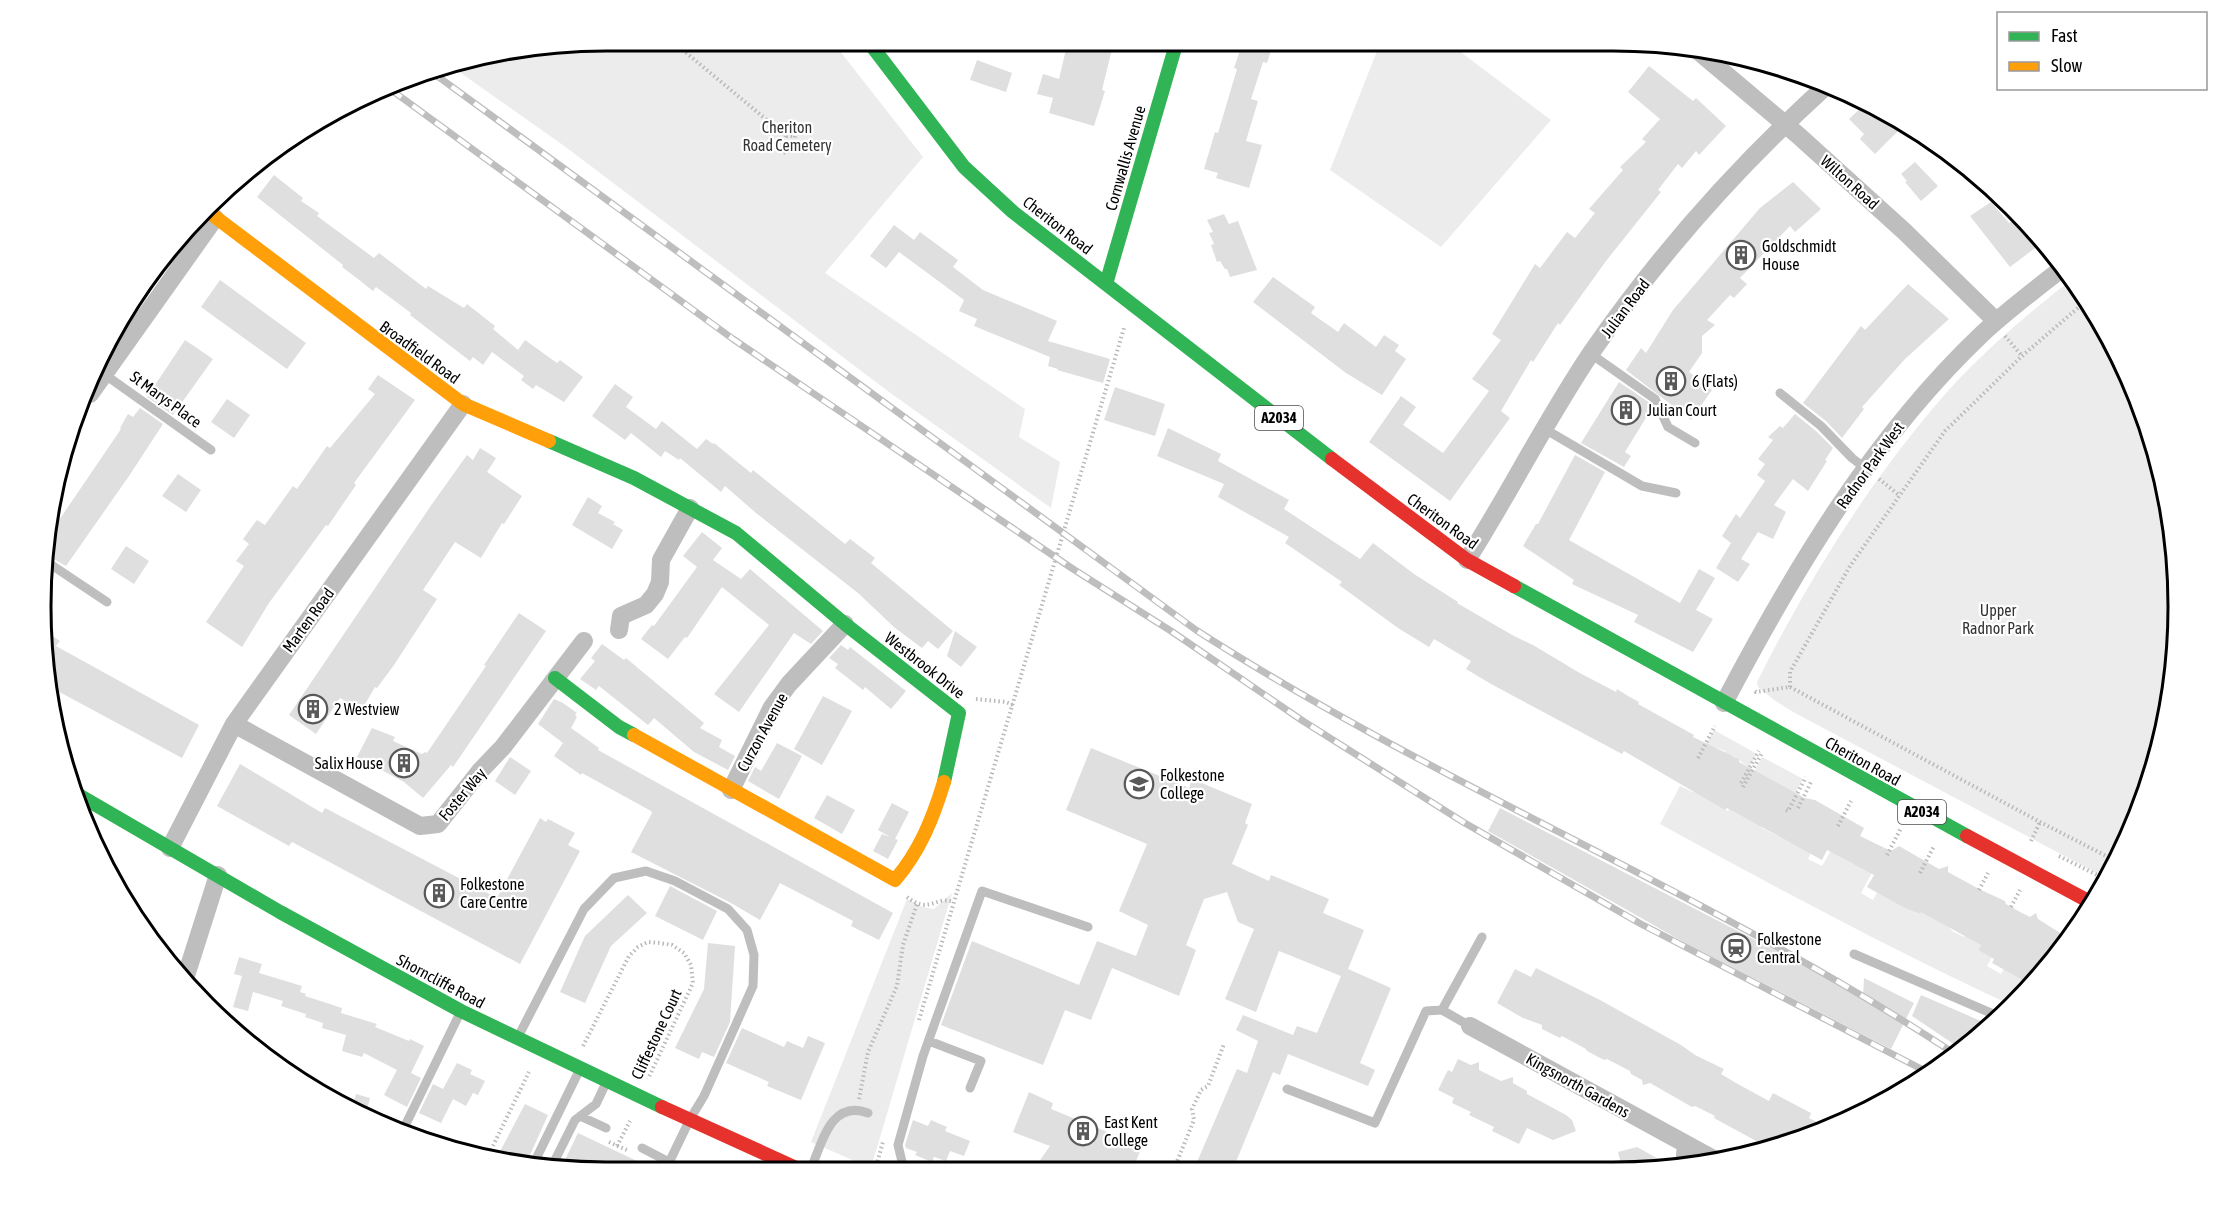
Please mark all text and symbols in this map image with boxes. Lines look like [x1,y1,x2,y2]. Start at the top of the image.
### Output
legend [1997,12,2207,90]
text: Fast [2051,25,2078,46]
text: Slow [2051,55,2082,76]
street label: Cornwallis Avenue [1101,103,1149,213]
park label: Cheriton Road Cemetery [742,118,832,155]
street label: Wilton Road [1817,151,1883,213]
street label: Cheriton Road [1020,192,1096,258]
place label: Goldschmidt House [1762,237,1837,273]
building icon: Goldschmidt House [1725,239,1757,271]
street label: Julian Road [1597,275,1653,341]
street label: Broadfield Road [376,317,464,387]
building icon: 6 (Flats) [1655,365,1687,397]
street label: St Marys Place [126,367,205,432]
place label: 6 (Flats) [1692,372,1738,391]
building icon: Julian Court [1610,394,1642,426]
place label: Julian Court [1647,401,1717,419]
road number: A2034 [1255,406,1303,430]
street label: Radnor Park West [1833,418,1908,512]
street label: Cheriton Road [1404,489,1482,553]
street label: Marten Road [279,584,337,656]
park label: Upper Radnor Park [1962,601,2034,637]
street label: Westbrook Drive [882,628,968,702]
street label: Curzon Avenue [733,690,791,774]
building icon: 2 Westview [297,693,329,725]
place label: 2 Westview [334,700,400,718]
street label: Cheriton Road [1822,733,1904,789]
building icon: Salix House [388,747,420,779]
place label: Salix House [315,754,383,772]
street label: Foster Way [435,764,490,825]
place label: Folkestone College [1160,766,1225,803]
school or university icon: Folkestone College [1123,768,1155,800]
road number: A2034 [1898,800,1946,824]
place label: Folkestone Care Centre [460,875,528,911]
building icon: Folkestone Care Centre [423,877,455,909]
place label: Folkestone Central [1757,930,1822,966]
station icon: Folkestone Central [1720,932,1752,964]
street label: Shorncliffe Road [394,950,488,1012]
street label: Cliffestone Court [627,986,685,1082]
street label: Kingsnorth Gardens [1523,1049,1633,1122]
place label: East Kent College [1104,1113,1158,1150]
building icon: East Kent College [1067,1115,1099,1147]

